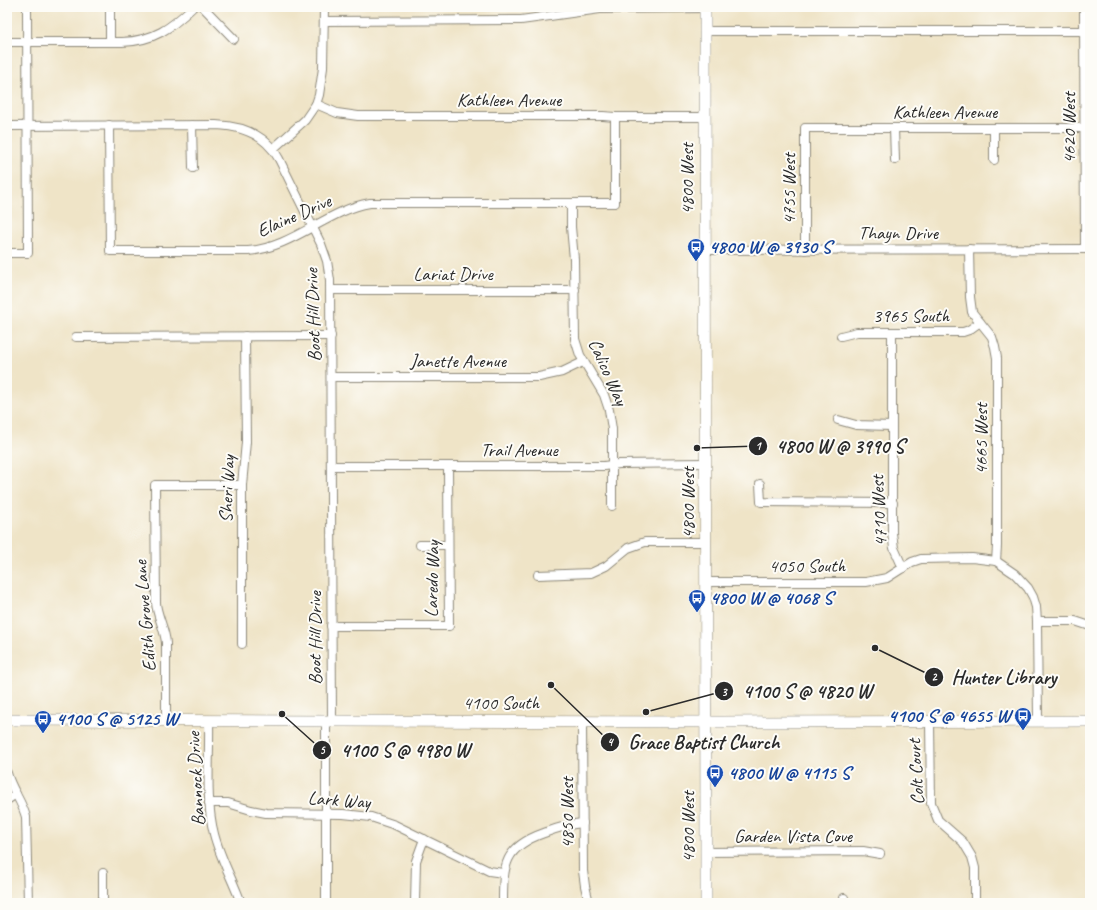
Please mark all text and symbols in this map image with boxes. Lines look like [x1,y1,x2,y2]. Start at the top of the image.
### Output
street label: Kathleen Avenue [457,88,563,112]
street label: 4620 West [1057,90,1081,164]
street label: Kathleen Avenue [893,100,999,124]
street label: 4800 West [675,141,699,215]
street label: 4755 West [777,151,801,225]
street label: Elaine Drive [253,188,336,243]
street label: Thayn Drive [858,221,940,245]
place label: 4800 W @ 3930 S [709,235,835,259]
bus stop icon: 4800 W @ 3930 S [686,237,706,262]
street label: Lariat Drive [413,262,495,286]
street label: Boot Hill Drive [299,266,327,362]
street label: 3965 South [873,304,951,328]
street label: Calico Way [583,335,634,410]
street label: Janette Avenue [409,349,508,373]
street label: 4665 West [969,401,993,475]
callout: 4800 W @ 3990 S [748,430,912,462]
text: 4800 W @ 3990 S [776,434,909,459]
street label: Trail Avenue [480,438,559,462]
text: 1 [755,438,762,454]
street label: Sheri Way [214,453,240,523]
street label: 4800 West [676,465,700,539]
street label: 4710 West [865,473,893,547]
street label: Laredo Way [419,539,445,618]
street label: 4050 South [769,554,847,578]
street label: Edith Grove Lane [128,558,162,673]
place label: 4800 W @ 4068 S [710,586,837,610]
bus stop icon: 4800 W @ 4068 S [687,588,707,613]
street label: Boot Hill Drive [303,589,327,685]
callout: Hunter Library [924,661,1064,693]
text: Hunter Library [952,665,1059,690]
text: 2 [931,669,938,685]
callout: 4100 S @ 4820 W [714,675,879,707]
text: 4100 S @ 4820 W [743,679,876,704]
text: 3 [721,684,728,700]
street label: 4100 South [463,691,541,715]
place label: 4100 S @ 4655 W [888,704,1014,728]
bus stop icon: 4100 S @ 4655 W [1013,706,1033,731]
place label: 4100 S @ 5125 W [56,707,182,731]
bus stop icon: 4100 S @ 5125 W [33,709,53,734]
callout: Grace Baptist Church [600,726,787,758]
street label: Bannock Drive [181,729,210,827]
text: Grace Baptist Church [629,730,781,755]
callout: 4100 S @ 4980 W [312,734,477,766]
text: 4 [607,734,614,750]
street label: Colt Court [902,737,930,805]
text: 4100 S @ 4980 W [341,738,474,763]
text: 5 [319,742,326,758]
place label: 4800 W @ 4115 S [728,761,854,785]
bus stop icon: 4800 W @ 4115 S [705,763,725,788]
street label: 4850 West [555,775,579,849]
street label: Lark Way [307,786,373,814]
street label: 4800 West [676,789,700,863]
street label: Garden Vista Cove [734,824,854,848]

